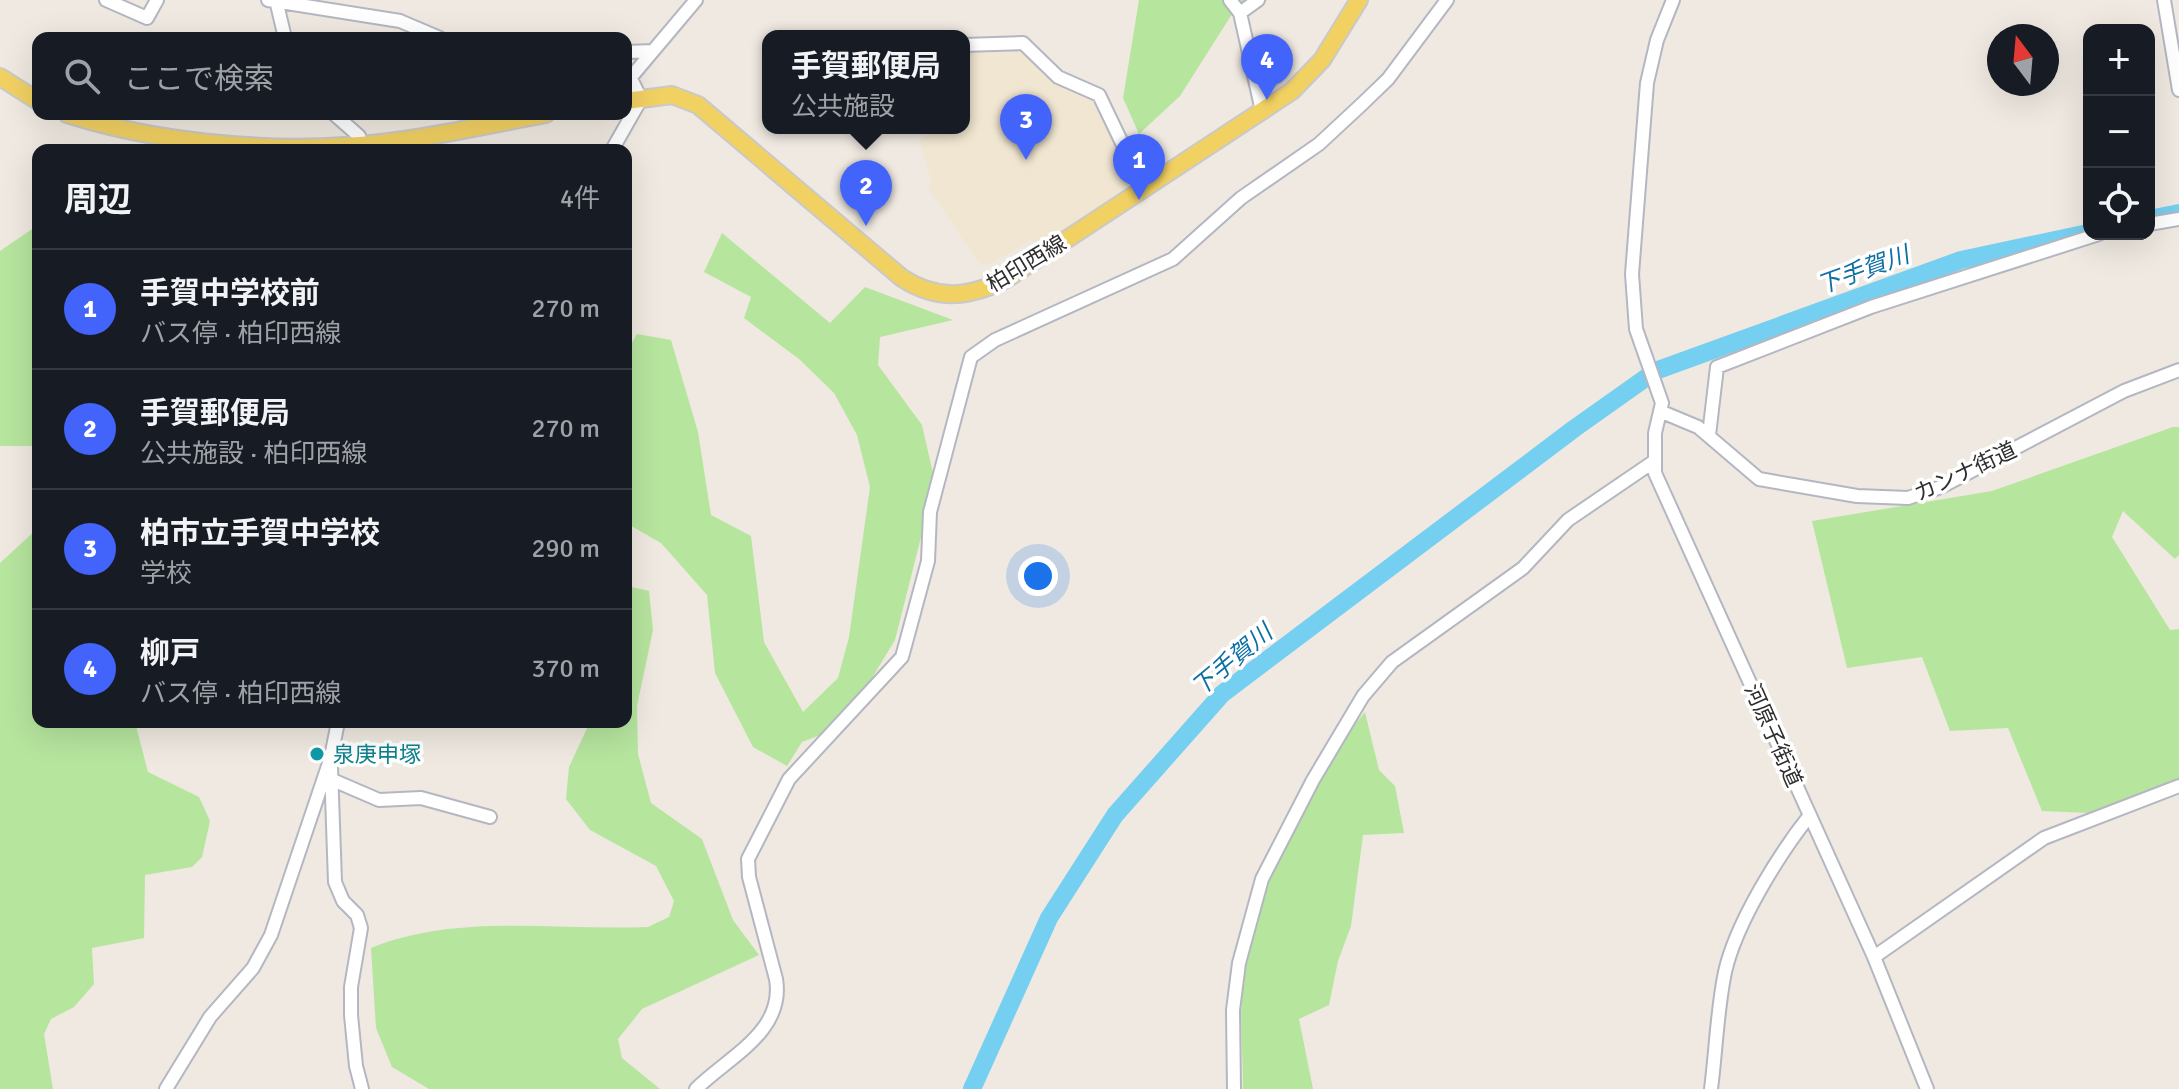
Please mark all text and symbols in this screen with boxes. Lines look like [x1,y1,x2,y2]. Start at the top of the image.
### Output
north arrow [1987,24,2059,96]
map controls [2083,24,2155,240]
button: + [2083,24,2155,96]
popup [762,30,970,134]
search box [32,32,632,120]
pin: 4 [1241,34,1293,100]
text: 手賀郵便局 [791,48,941,85]
icon: search [60,54,104,98]
text: ここで検索 [124,61,274,98]
text: 公共施設 [791,91,895,123]
pin: 3 [1000,94,1052,160]
button: − [2083,96,2155,168]
pin: 1 [1113,134,1165,200]
pin: 2 [840,160,892,226]
button: locate [2083,168,2155,240]
text: 周辺 [64,179,132,221]
text: 4件 [560,183,600,215]
street label: 柏印西線 [982,229,1071,298]
water label: 下手賀川 [1813,238,1916,301]
text: 手賀中学校前 [140,275,320,312]
text: 1 [83,293,97,325]
text: 270 m [531,293,600,325]
text: バス停 · 柏印西線 [140,318,341,350]
text: 手賀郵便局 [140,395,290,432]
text: 2 [83,413,97,445]
text: 270 m [531,413,600,445]
street label: カンナ街道 [1910,436,2021,507]
text: 公共施設 · 柏印西線 [140,438,367,470]
text: 柏市立手賀中学校 [140,515,380,552]
text: 3 [83,533,97,565]
text: 290 m [531,533,600,565]
your location [1018,556,1058,596]
text: 学校 [140,558,192,590]
water label: 下手賀川 [1186,616,1281,702]
text: 柳戸 [140,635,200,672]
text: 4 [83,653,97,685]
text: 370 m [531,653,600,685]
text: バス停 · 柏印西線 [140,678,341,710]
street label: 河原子街道 [1739,679,1808,791]
place label: 泉庚申塚 [333,741,421,768]
marker: 泉庚申塚 [308,745,326,763]

